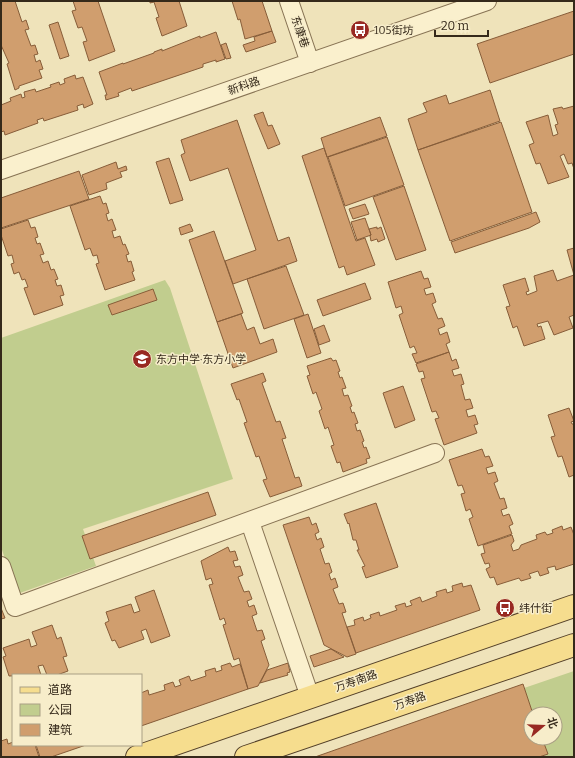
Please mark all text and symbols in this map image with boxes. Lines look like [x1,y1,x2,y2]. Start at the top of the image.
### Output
scale bar [435,12,488,38]
street label: 东康巷 [288,14,312,50]
bus stop icon: 105街坊 [349,19,371,41]
text: 20 m [441,19,470,33]
place label: 105街坊 [374,24,413,37]
street label: 新科路 [226,74,262,98]
school or university icon: 东方中学·东方小学 [131,348,153,370]
place label: 东方中学·东方小学 [156,353,246,366]
bus stop icon: 纬什街 [494,597,516,619]
place label: 纬什街 [519,602,552,615]
street label: 万寿南路 [333,668,379,694]
legend [12,674,142,746]
text: 道路 [48,683,72,697]
street label: 万寿路 [392,689,428,713]
text: 公园 [48,703,72,717]
north arrow [523,706,563,746]
text: 北 [544,716,560,730]
text: 建筑 [48,723,72,737]

